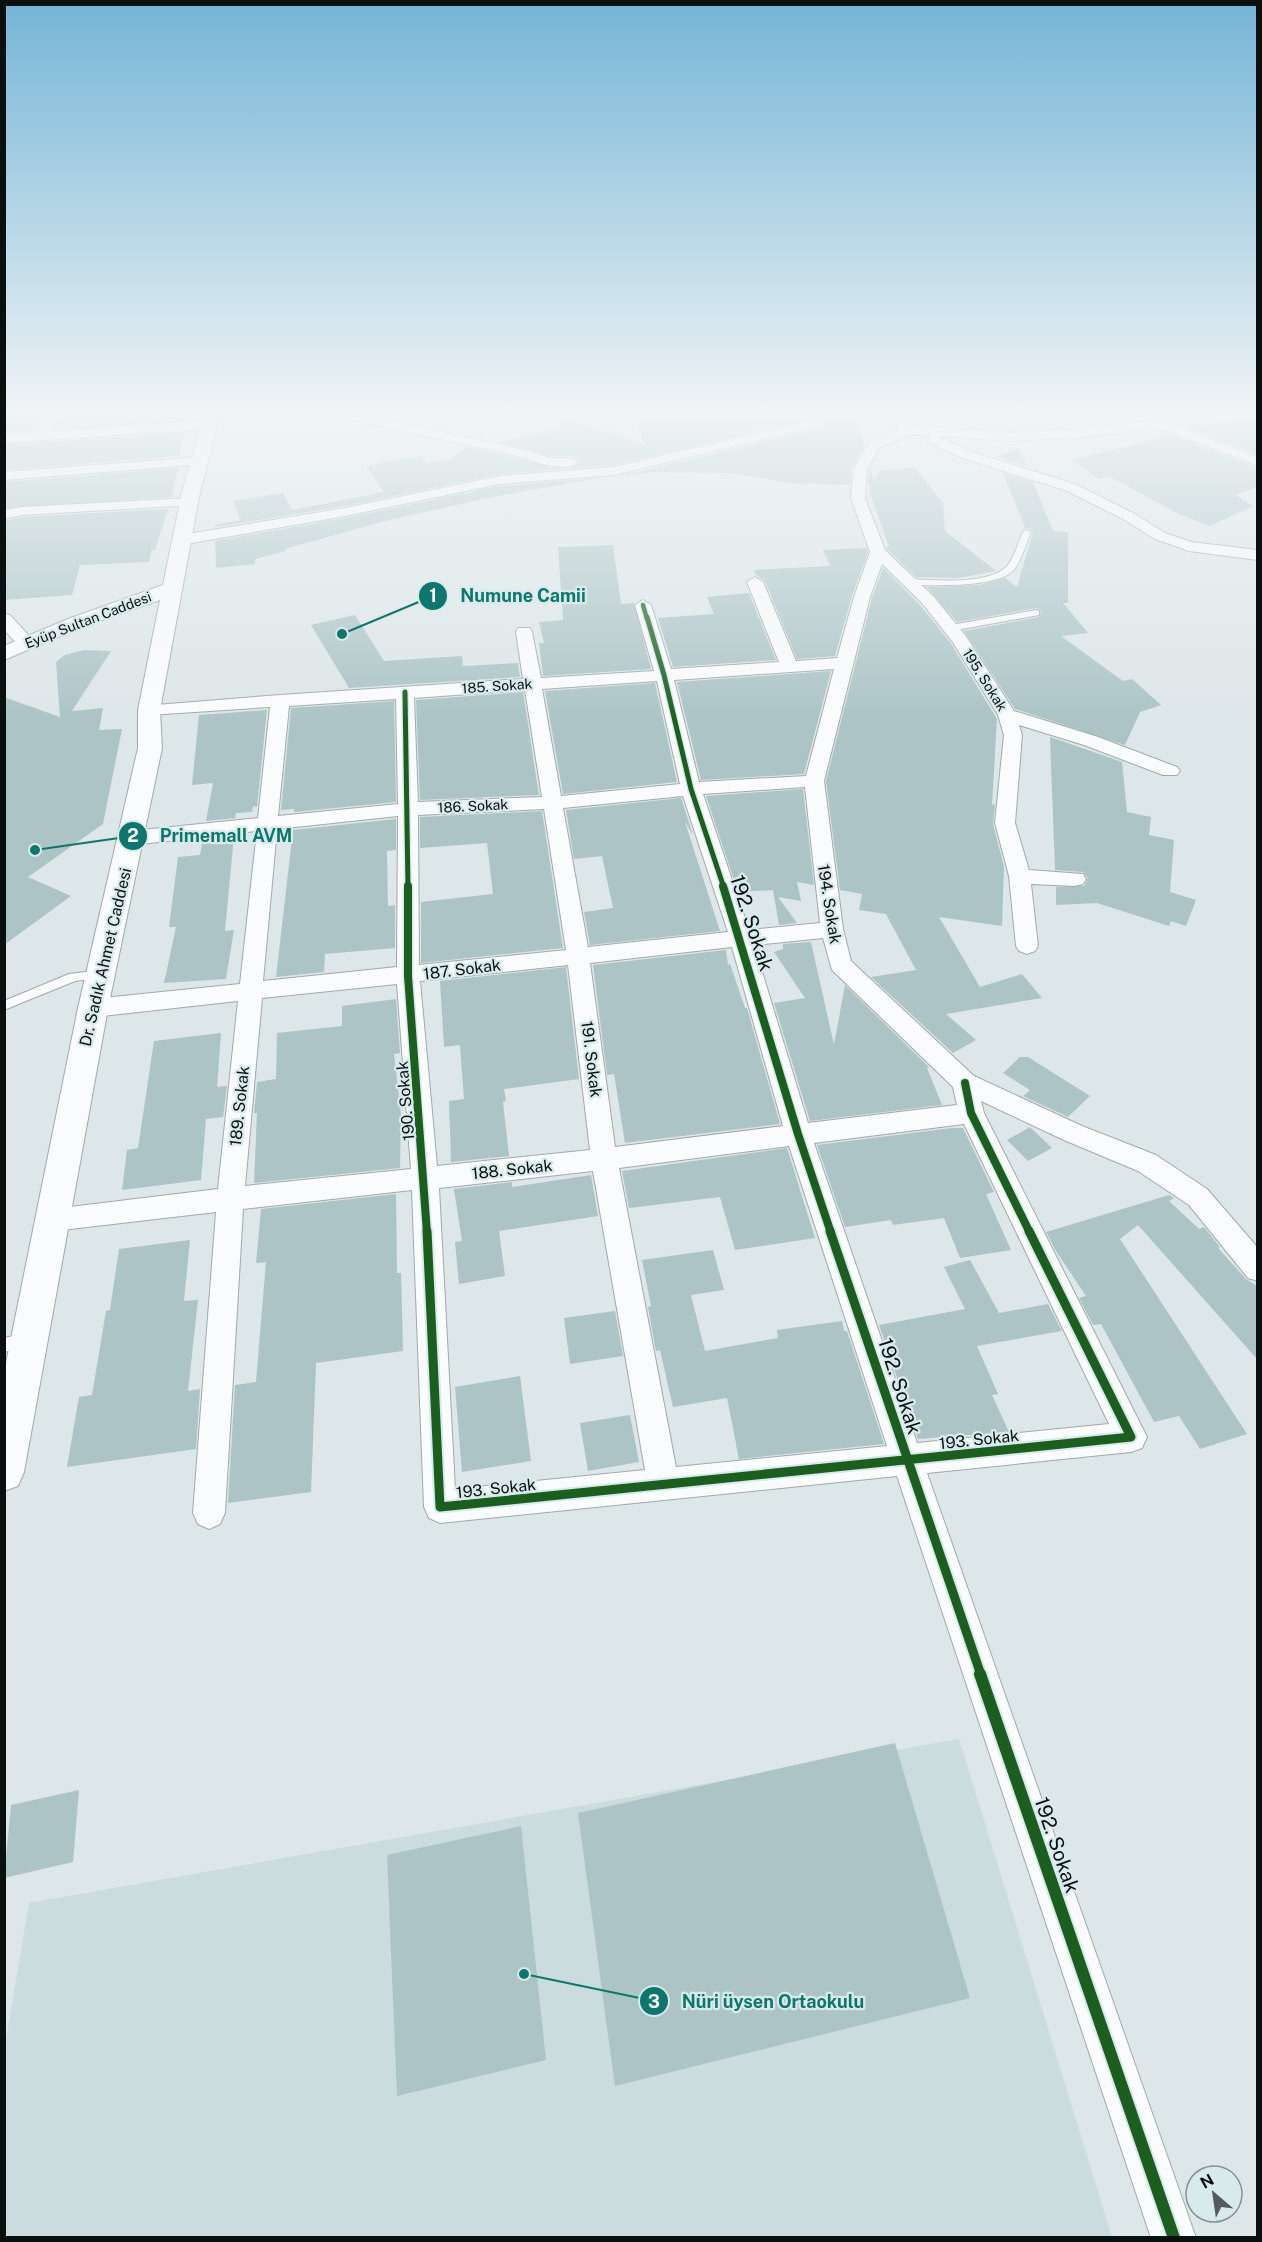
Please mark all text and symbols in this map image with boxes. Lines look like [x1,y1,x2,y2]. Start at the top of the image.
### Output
callout: Numune Camii [418,578,597,614]
text: 1 [429,585,437,606]
text: Numune Camii [460,585,586,606]
street label: Eyüp Sultan Caddesi [22,588,154,652]
street label: 195. Sokak [960,646,1011,714]
street label: 185. Sokak [461,676,533,696]
street label: 186. Sokak [437,796,509,816]
callout: Primemall AVM [118,818,305,854]
text: 2 [127,825,139,846]
text: Primemall AVM [160,825,292,846]
street label: 194. Sokak [814,863,845,945]
street label: Dr. Sadık Ahmet Caddesi [76,866,135,1048]
street label: 192. Sokak [725,872,779,974]
street label: 187. Sokak [422,955,502,984]
street label: 191. Sokak [577,1020,606,1098]
street label: 190. Sokak [393,1060,418,1142]
street label: 189. Sokak [226,1065,253,1147]
street label: 188. Sokak [471,1156,553,1183]
street label: 192. Sokak [873,1335,927,1437]
street label: 193. Sokak [938,1426,1020,1453]
street label: 193. Sokak [455,1475,537,1502]
street label: 192. Sokak [1029,1794,1085,1896]
callout: Nüri üysen Ortaokulu [639,1983,876,2019]
text: 3 [648,1991,660,2012]
text: Nüri üysen Ortaokulu [682,1991,864,2012]
north arrow [1184,2164,1244,2224]
text: N [1197,2170,1217,2193]

